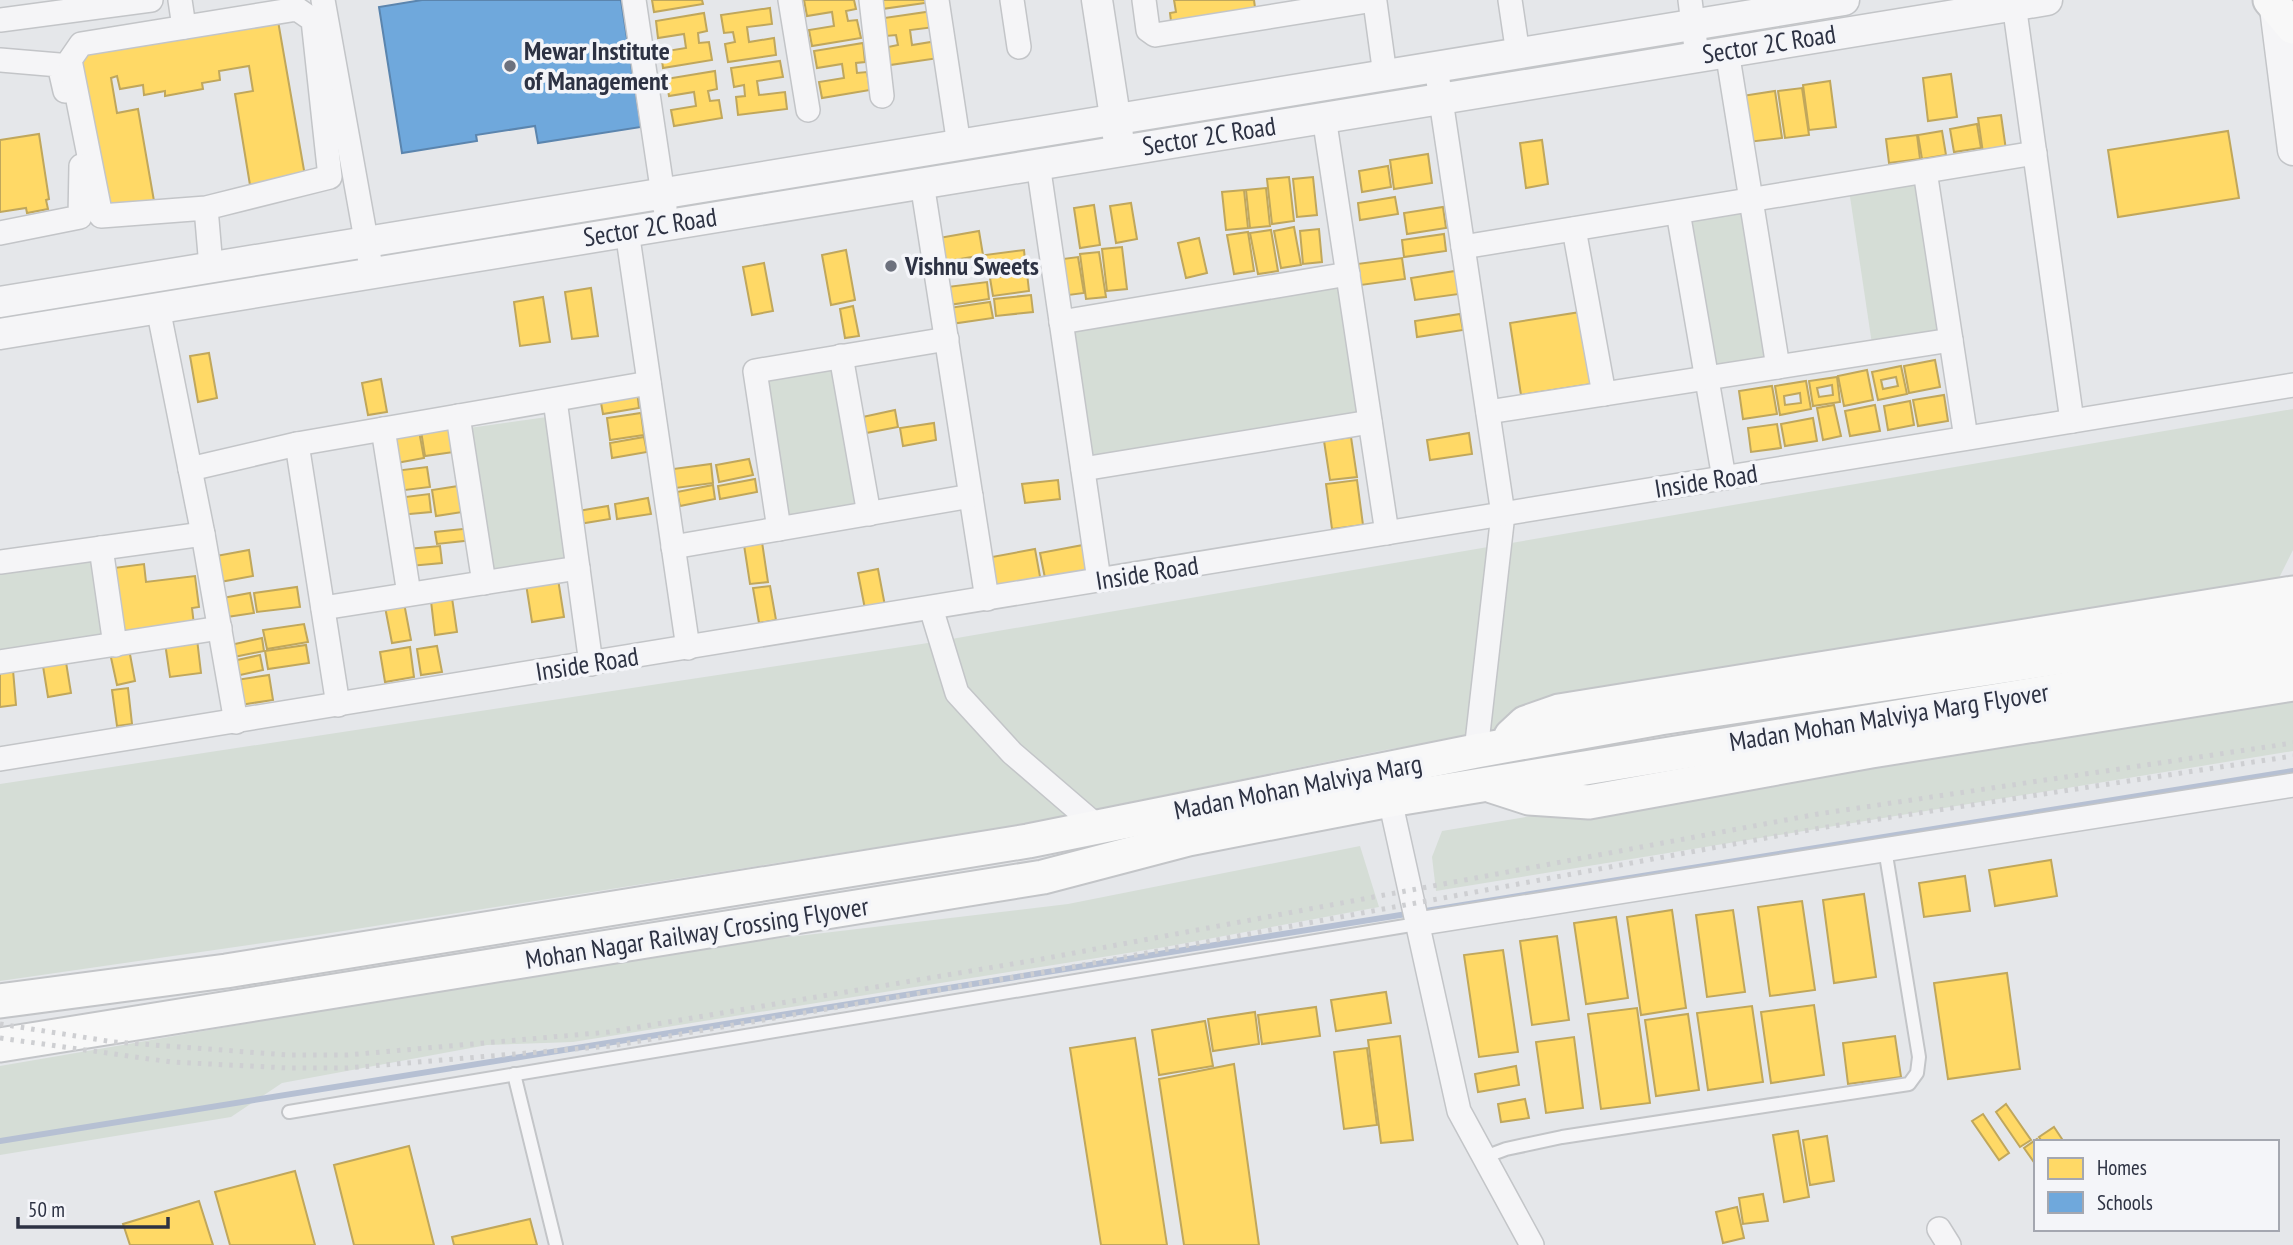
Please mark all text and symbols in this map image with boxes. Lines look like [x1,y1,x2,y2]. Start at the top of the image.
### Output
street label: Sector 2C Road [1700,17,1838,70]
place label: Mewar Institute of Management [524,34,670,97]
marker: Mewar Institute of Management [502,58,518,74]
street label: Sector 2C Road [1140,109,1278,162]
street label: Sector 2C Road [581,200,719,253]
place label: Vishnu Sweets [904,249,1039,282]
marker: Vishnu Sweets [883,258,899,274]
street label: Inside Road [1652,456,1760,505]
street label: Inside Road [1093,548,1201,597]
street label: Inside Road [533,639,641,688]
street label: Madan Mohan Malviya Marg Flyover [1727,675,2051,758]
street label: Madan Mohan Malviya Marg [1171,746,1425,827]
street label: Mohan Nagar Railway Crossing Flyover [523,889,871,976]
legend [2034,1140,2279,1231]
text: Homes [2097,1154,2147,1181]
scale bar [18,1186,168,1230]
text: Schools [2097,1189,2153,1216]
text: 50 m [28,1196,65,1223]

